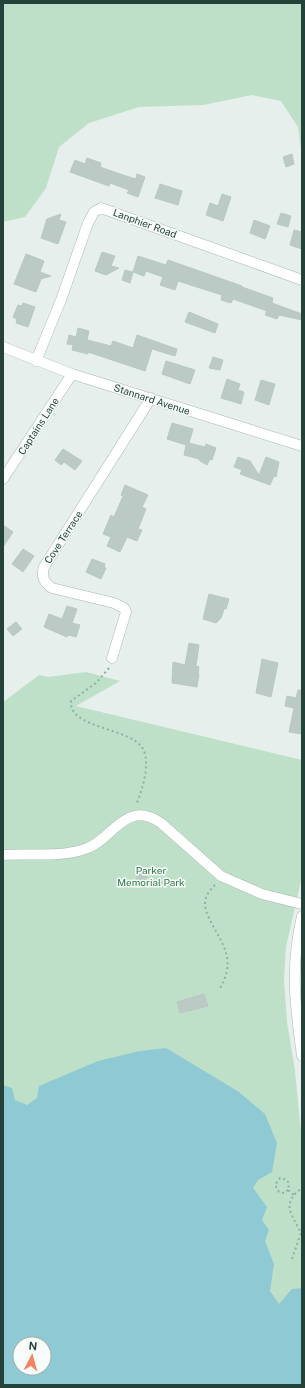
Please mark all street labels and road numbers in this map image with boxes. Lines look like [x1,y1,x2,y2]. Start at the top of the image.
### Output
street label: Lanphier Road [112,206,178,240]
street label: Stannard Avenue [112,381,192,417]
street label: Captains Lane [15,395,61,457]
street label: Cove Terrace [41,508,85,566]

